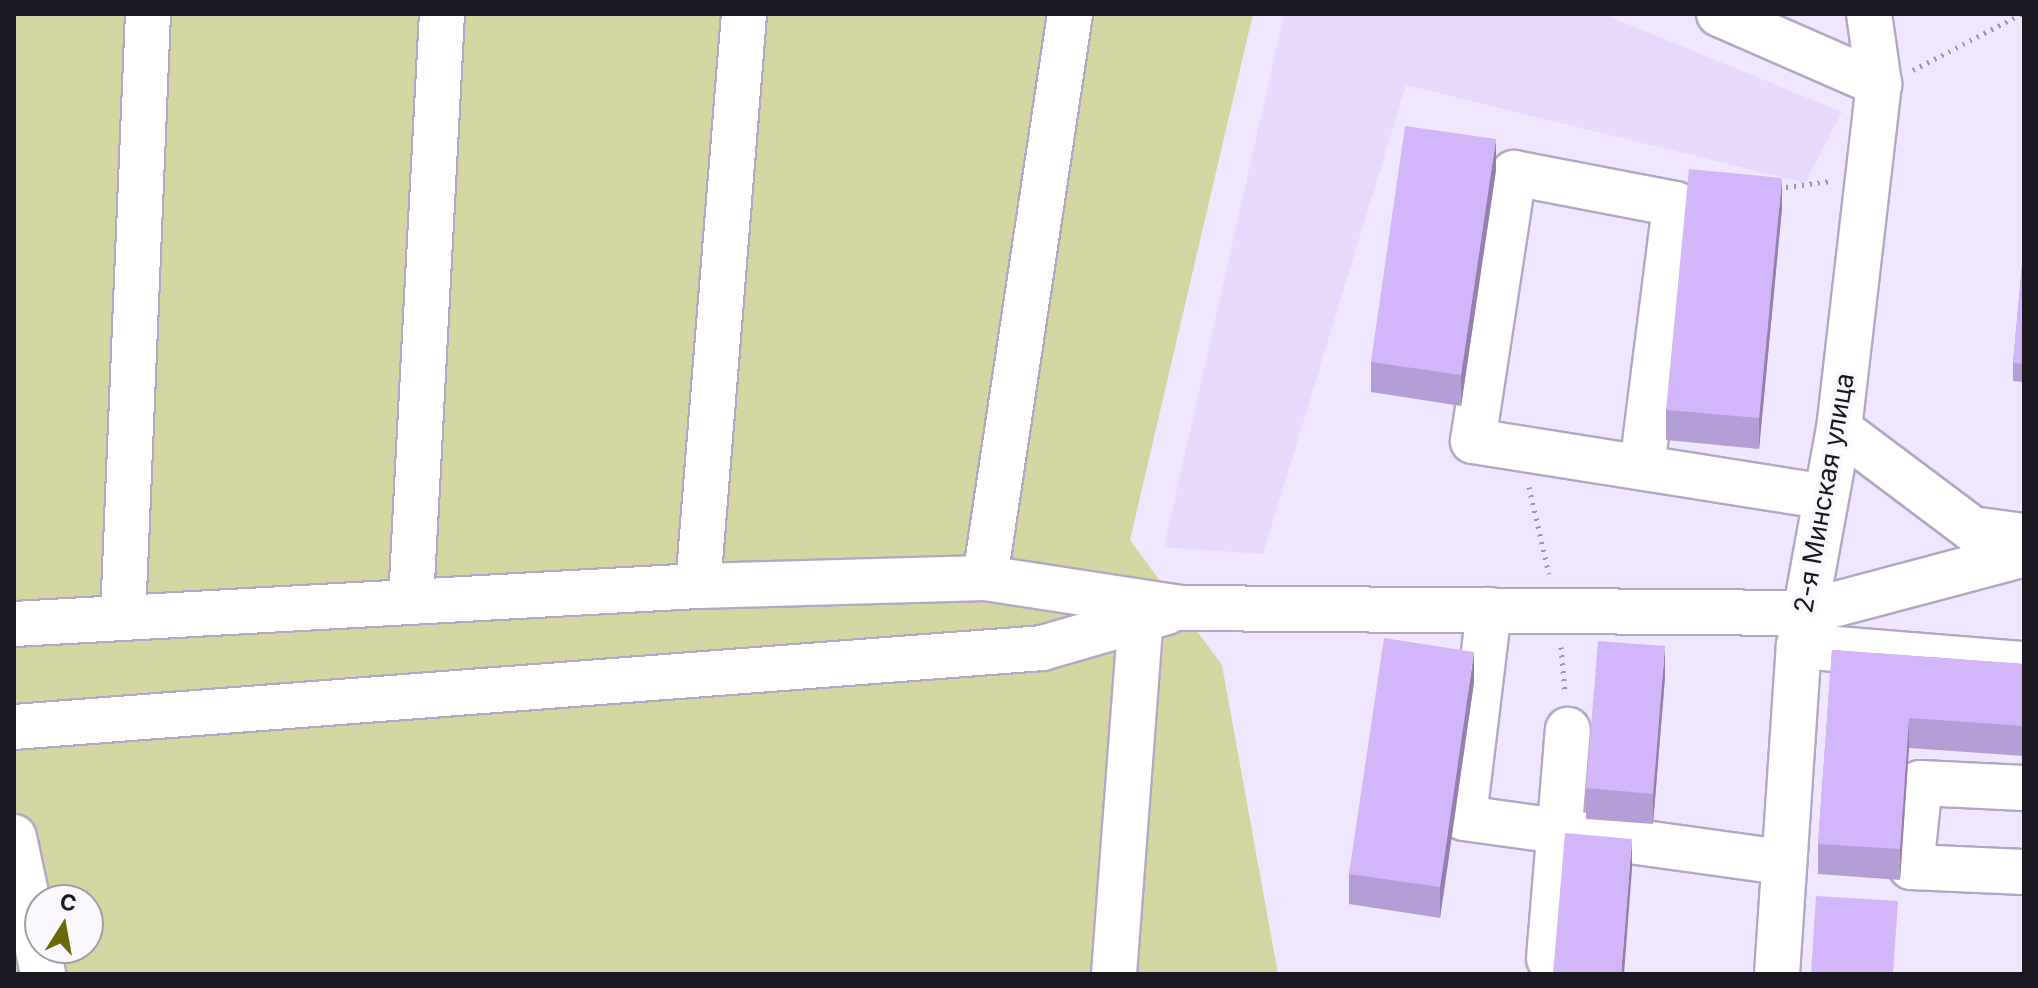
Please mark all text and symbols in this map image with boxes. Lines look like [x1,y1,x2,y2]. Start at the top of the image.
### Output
street label: 2-я Минская улица [1788,371,1860,615]
north arrow [24,884,104,964]
text: С [58,888,79,917]

